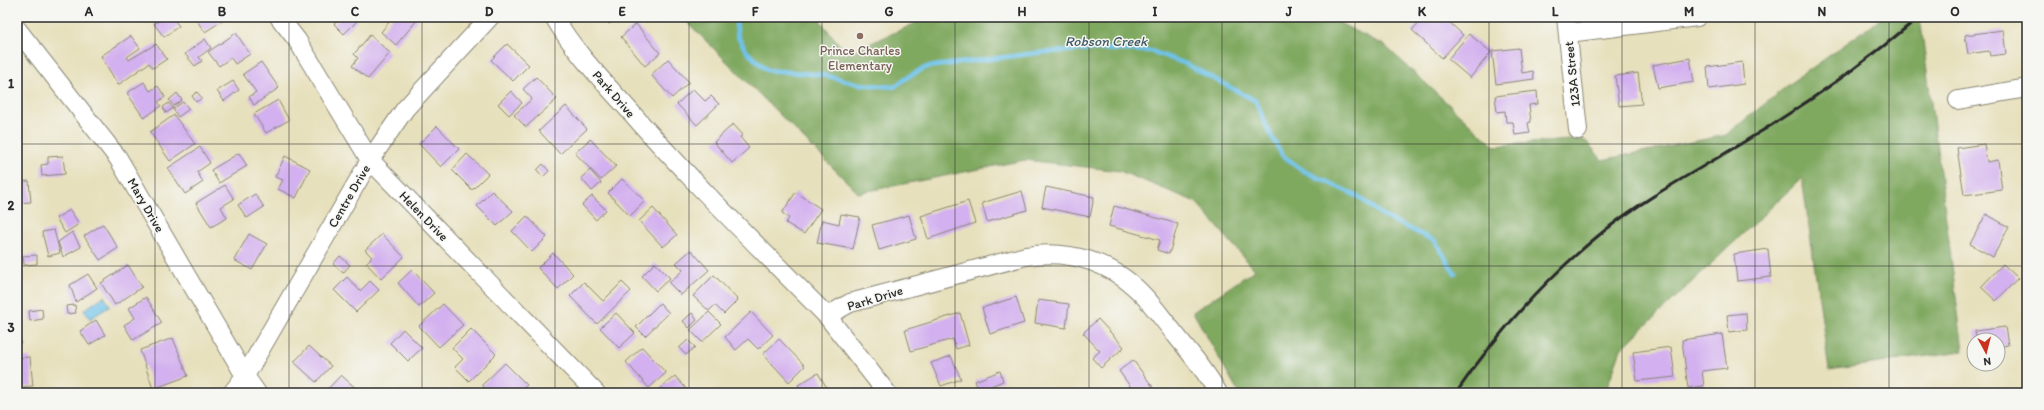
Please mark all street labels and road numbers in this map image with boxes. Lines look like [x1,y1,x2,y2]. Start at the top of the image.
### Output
street label: 123A Street [1561,41,1583,107]
street label: Park Drive [589,67,639,121]
street label: Centre Drive [325,162,373,230]
street label: Mary Drive [124,175,168,235]
street label: Helen Drive [396,188,452,244]
street label: Park Drive [845,282,905,314]

